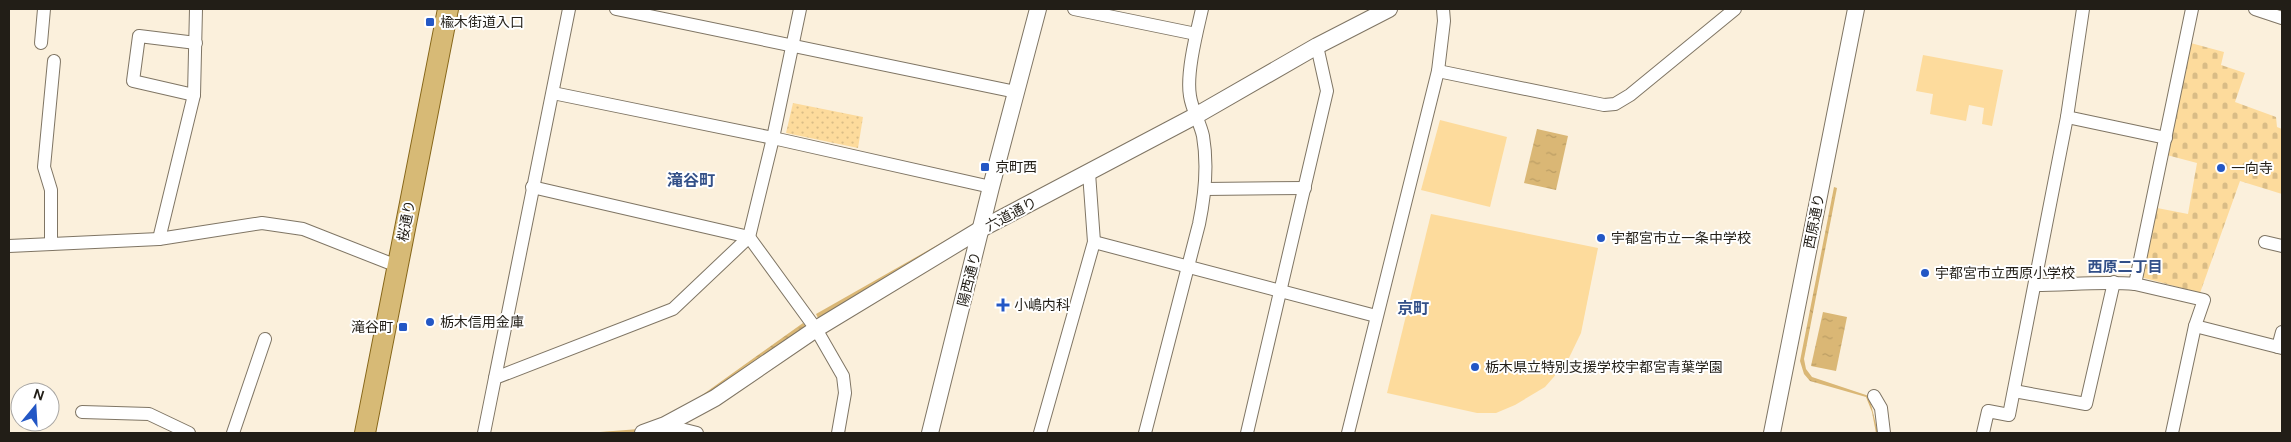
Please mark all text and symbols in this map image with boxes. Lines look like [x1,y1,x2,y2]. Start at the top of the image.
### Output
place label: 楡木街道入口 [440,13,524,31]
marker: 楡木街道入口 [424,16,436,28]
place label: 京町西 [995,158,1037,176]
place label: 一向寺 [2231,159,2273,177]
marker: 京町西 [979,161,991,173]
marker: 一向寺 [2215,162,2227,174]
district label: 滝谷町 [667,170,715,191]
street label: 西原通り [1800,192,1828,250]
street label: 六道通り [982,193,1040,235]
street label: 桜通り [393,199,419,243]
place label: 宇都宮市立一条中学校 [1611,229,1751,247]
marker: 宇都宮市立一条中学校 [1595,232,1607,244]
street label: 陽西通り [953,250,985,308]
district label: 西原二丁目 [2087,257,2163,277]
place label: 宇都宮市立西原小学校 [1935,264,2075,282]
marker: 宇都宮市立西原小学校 [1919,267,1931,279]
place label: 小嶋内科 [1014,296,1070,314]
marker: 小嶋内科 [996,298,1010,312]
district label: 京町 [1397,298,1429,319]
place label: 栃木信用金庫 [440,313,524,331]
marker: 栃木信用金庫 [424,316,436,328]
place label: 滝谷町 [351,318,393,336]
marker: 滝谷町 [397,321,409,333]
place label: 栃木県立特別支援学校宇都宮青葉学園 [1485,358,1723,376]
marker: 栃木県立特別支援学校宇都宮青葉学園 [1469,361,1481,373]
north arrow [10,382,60,432]
text: N [31,384,47,405]

